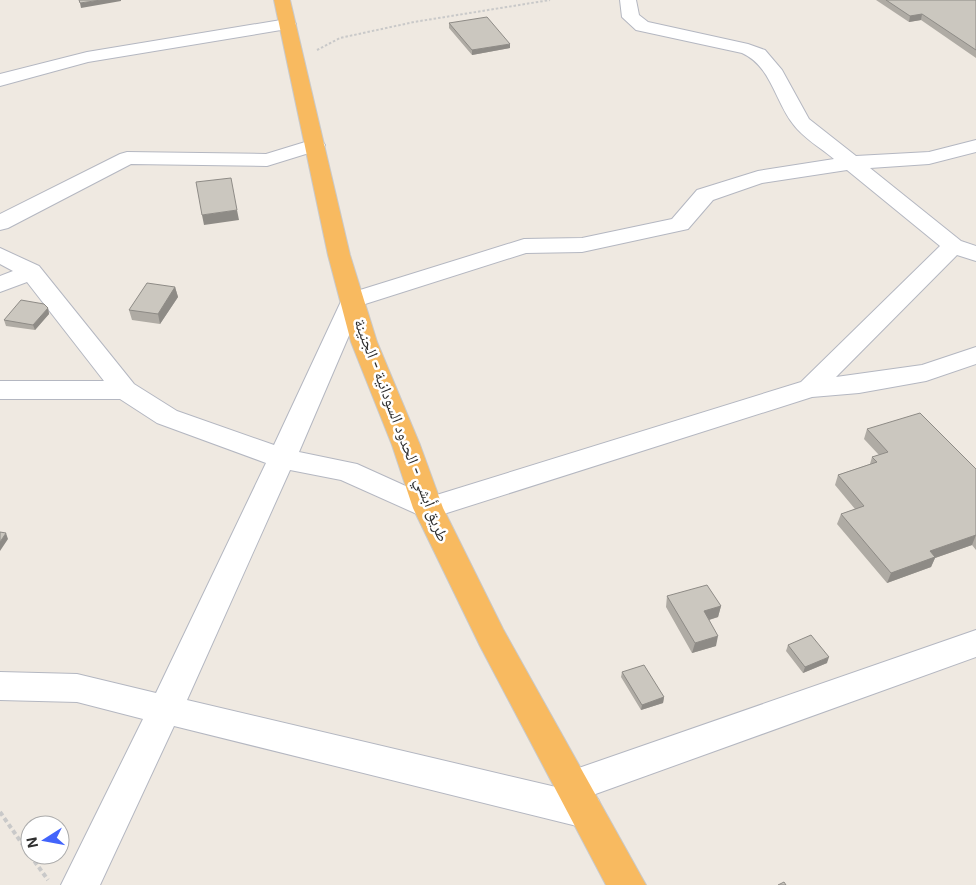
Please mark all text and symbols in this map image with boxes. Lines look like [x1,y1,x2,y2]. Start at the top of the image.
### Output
street label: طريق أبشي - الحدود السودانية - الجنينة [347,316,454,545]
north arrow [20,815,70,865]
text: N [22,836,41,849]

